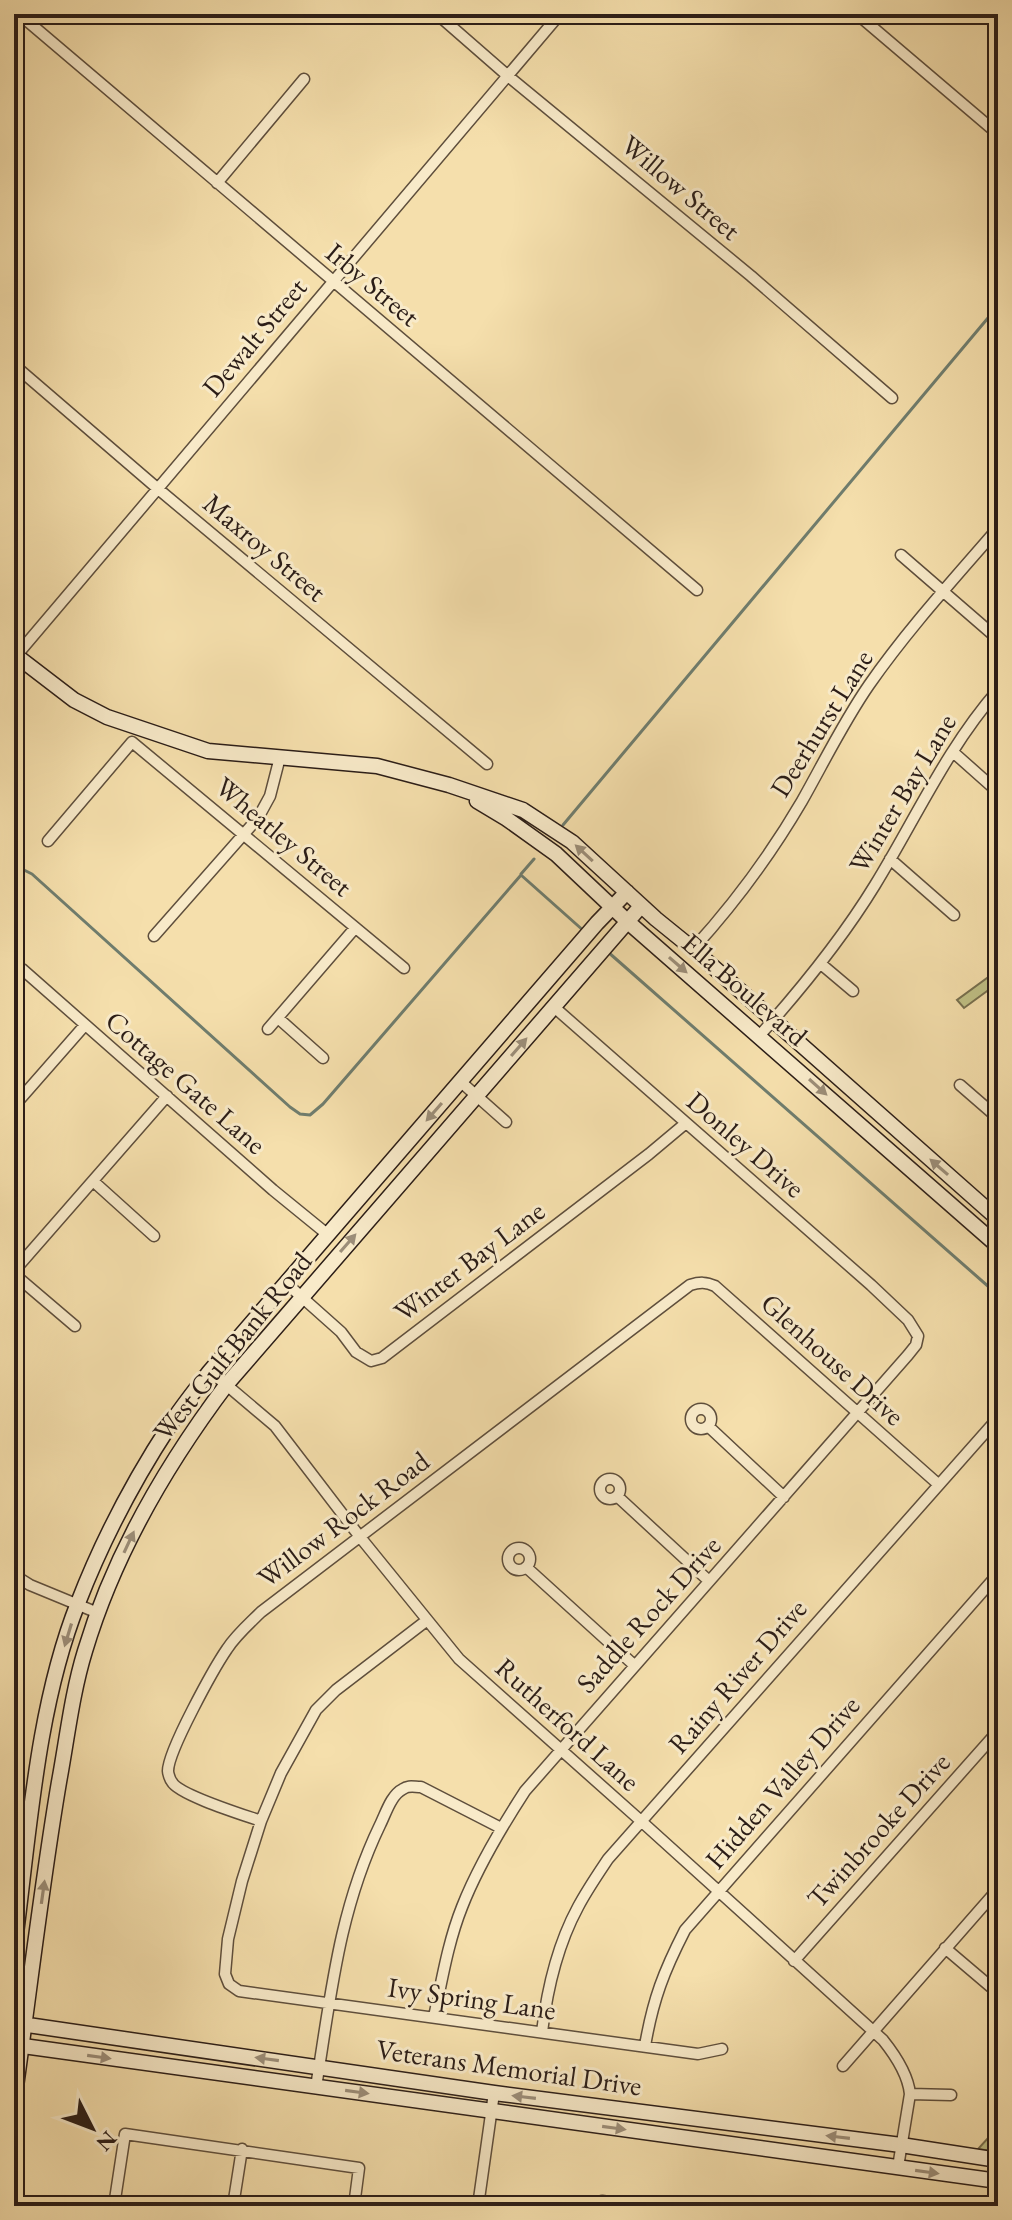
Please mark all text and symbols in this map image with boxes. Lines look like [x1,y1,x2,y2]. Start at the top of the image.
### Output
street label: Willow Street [614,127,748,248]
street label: Irby Street [319,234,428,334]
street label: Dewalt Street [194,270,314,404]
street label: Maxroy Street [196,485,334,609]
street label: Deerhurst Lane [761,642,881,803]
street label: Winter Bay Lane [840,707,964,879]
street label: Wheatley Street [208,768,360,904]
one-way arrow [575,844,594,862]
street label: Ella Boulevard [675,924,816,1054]
one-way arrow [668,956,688,973]
street label: Cottage Gate Lane [98,1002,274,1162]
one-way arrow [510,1037,527,1057]
one-way arrow [809,1078,828,1096]
street label: Donley Drive [679,1083,813,1205]
one-way arrow [426,1103,444,1122]
one-way arrow [930,1159,949,1177]
street label: Winter Bay Lane [386,1192,552,1329]
one-way arrow [339,1234,357,1253]
street label: West Gulf Bank Road [145,1243,320,1448]
street label: Glenhouse Drive [754,1285,912,1433]
street label: Willow Rock Road [250,1442,437,1595]
street label: Saddle Rock Drive [568,1528,728,1700]
one-way arrow [122,1530,136,1553]
street label: Rainy River Drive [660,1591,814,1761]
one-way arrow [61,1624,74,1648]
street label: Rutherford Lane [488,1650,648,1799]
street label: Hidden Valley Drive [697,1688,867,1876]
street label: Twinbrooke Drive [799,1745,957,1915]
one-way arrow [37,1879,50,1904]
street label: Ivy Spring Lane [386,1968,558,2028]
street label: Veterans Memorial Drive [374,2031,644,2103]
one-way arrow [87,2051,112,2064]
one-way arrow [254,2052,279,2065]
one-way arrow [345,2086,370,2099]
north arrow [52,2088,132,2168]
one-way arrow [511,2090,536,2103]
one-way arrow [602,2122,627,2135]
text: N [90,2125,123,2158]
one-way arrow [825,2130,850,2143]
one-way arrow [915,2165,940,2178]

